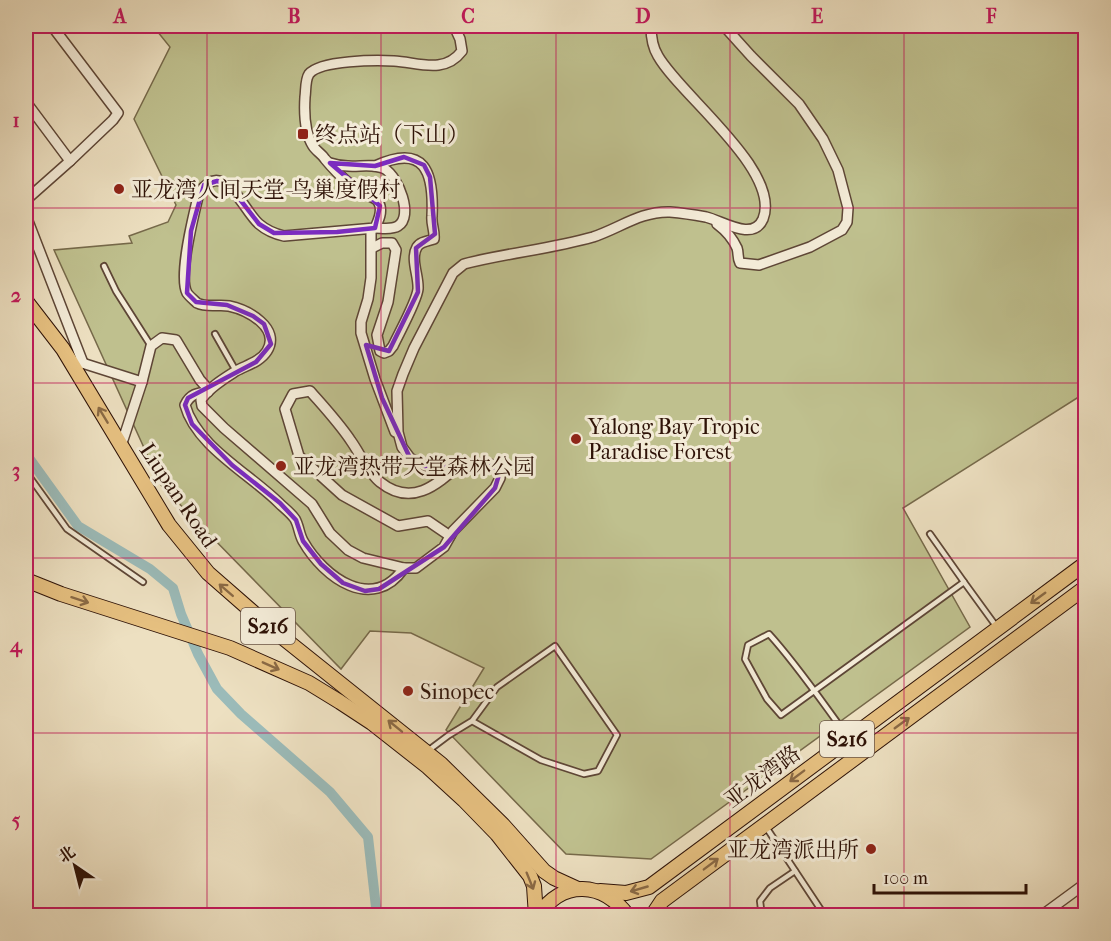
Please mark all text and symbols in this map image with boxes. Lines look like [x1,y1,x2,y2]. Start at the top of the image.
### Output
text: A [112,5,128,28]
text: B [287,5,301,28]
text: C [461,5,475,28]
text: D [635,5,651,28]
text: E [811,5,823,28]
text: F [985,5,997,28]
text: 1 [12,109,20,132]
place label: 终点站（下山） [315,122,469,148]
marker: 终点站（下山） [296,127,310,141]
place label: 亚龙湾人间天堂-鸟巢度假村 [131,177,401,203]
marker: 亚龙湾人间天堂-鸟巢度假村 [112,182,126,196]
text: 2 [11,284,21,307]
one-way arrow [96,407,108,424]
place label: Yalong Bay Tropic Paradise Forest [587,414,760,465]
marker: Yalong Bay Tropic Paradise Forest [569,432,583,446]
street label: Liupan Road [134,438,223,554]
place label: 亚龙湾热带天堂森林公园 [293,454,535,480]
text: 3 [12,459,20,482]
marker: 亚龙湾热带天堂森林公园 [274,459,288,473]
one-way arrow [219,583,234,597]
one-way arrow [1031,592,1047,604]
one-way arrow [70,596,89,607]
road number: S216 [241,608,295,644]
text: 4 [9,634,23,658]
one-way arrow [261,661,279,672]
place label: Sinopec [420,679,494,705]
marker: Sinopec [401,684,415,698]
one-way arrow [893,717,909,729]
one-way arrow [387,719,403,732]
road number: S216 [820,721,874,757]
street label: 亚龙湾路 [720,740,806,814]
one-way arrow [790,770,806,783]
text: 5 [12,809,21,832]
north arrow [45,836,105,896]
place label: 亚龙湾派出所 [727,837,859,863]
text: 北 [55,842,79,866]
marker: 亚龙湾派出所 [864,842,878,856]
scale bar [874,857,1026,895]
one-way arrow [703,858,719,870]
text: 100 m [883,868,928,889]
one-way arrow [526,871,537,889]
one-way arrow [630,884,649,896]

